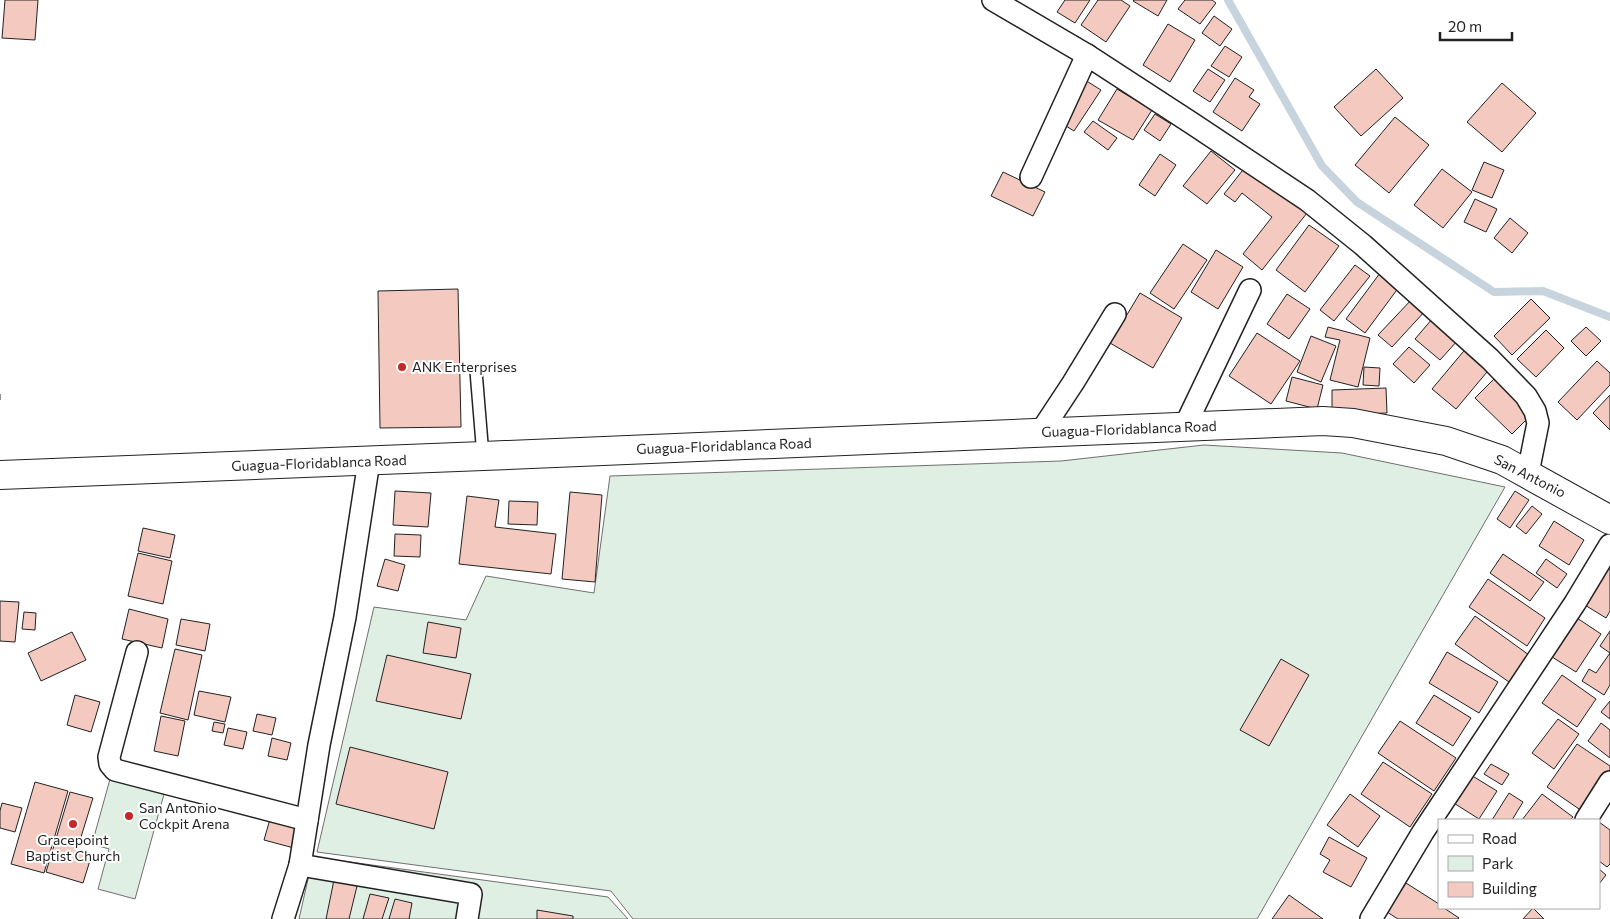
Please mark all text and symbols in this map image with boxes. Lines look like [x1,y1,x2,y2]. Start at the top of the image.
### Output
scale bar [1440,10,1512,42]
text: 20 m [1448,17,1482,35]
place label: ANK Enterprises [412,358,517,375]
marker: ANK Enterprises [396,361,408,373]
street label: Guagua-Floridablanca Road [1041,417,1217,440]
street label: Guagua-Floridablanca Road [636,434,812,457]
street label: San Antonio [1492,450,1569,501]
street label: Guagua-Floridablanca Road [231,451,407,474]
place label: San Antonio Cockpit Arena [139,799,230,832]
marker: San Antonio Cockpit Arena [123,810,135,822]
marker: Gracepoint Baptist Church [67,818,79,830]
legend [1438,819,1600,909]
text: Road [1482,829,1517,847]
place label: Gracepoint Baptist Church [26,831,120,864]
text: Park [1482,854,1513,872]
text: Building [1482,879,1537,897]

